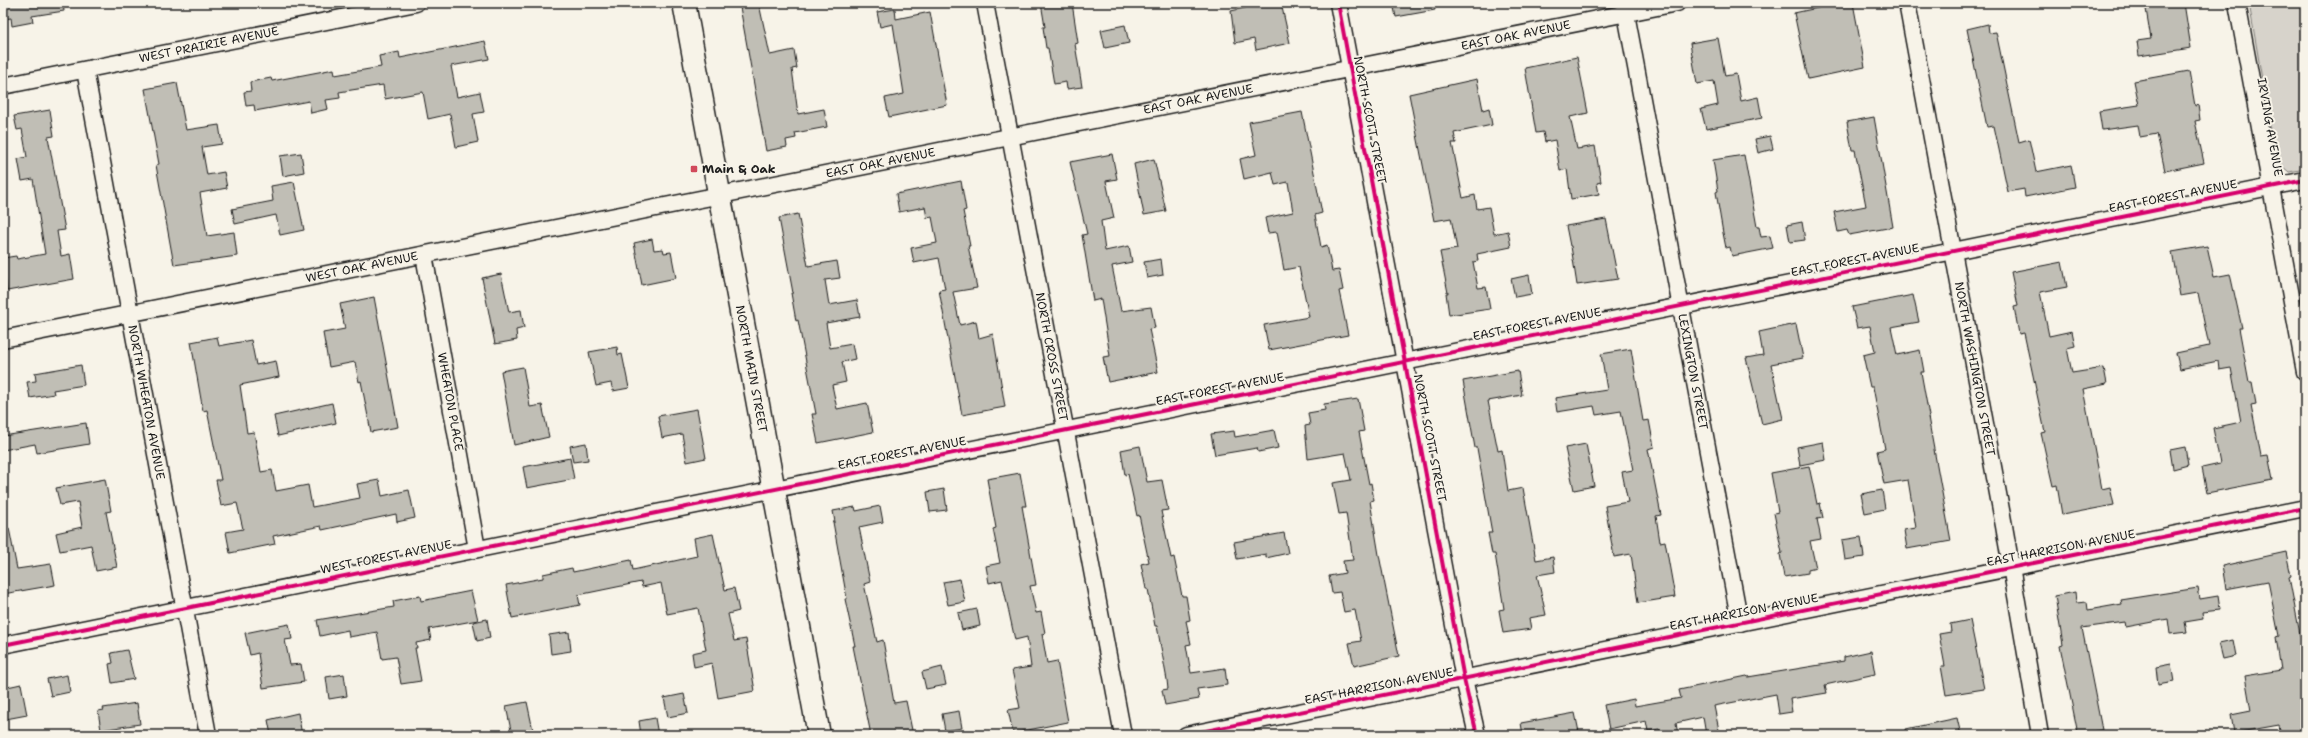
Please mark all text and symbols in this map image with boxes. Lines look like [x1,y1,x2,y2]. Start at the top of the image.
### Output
street label: EAST OAK AVENUE [1460,17,1572,54]
street label: WEST PRAIRIE AVENUE [138,23,280,66]
street label: NORTH SCOTT STREET [1350,55,1390,186]
street label: IRVING AVENUE [2253,76,2287,178]
street label: EAST OAK AVENUE [1142,80,1254,118]
street label: EAST OAK AVENUE [824,144,937,182]
place label: Main & Oak [702,161,776,177]
marker: Main & Oak [689,164,699,174]
street label: EAST FOREST AVENUE [2107,176,2239,216]
street label: EAST FOREST AVENUE [1789,240,1921,280]
street label: WEST OAK AVENUE [304,248,420,286]
street label: NORTH WASHINGTON STREET [1951,280,1999,458]
street label: NORTH CROSS STREET [1032,291,1072,423]
street label: NORTH MAIN STREET [732,304,771,434]
street label: EAST FOREST AVENUE [1471,304,1603,344]
street label: LEXINGTON STREET [1674,312,1712,432]
street label: NORTH WHEATON AVENUE [124,324,169,481]
street label: WHEATON PLACE [434,351,467,452]
street label: EAST FOREST AVENUE [1154,369,1286,409]
street label: NORTH SCOTT STREET [1410,373,1450,504]
street label: EAST FOREST AVENUE [836,433,968,473]
street label: EAST HARRISON AVENUE [1985,526,2137,570]
street label: WEST FOREST AVENUE [319,536,453,578]
street label: EAST HARRISON AVENUE [1668,590,1820,634]
street label: EAST HARRISON AVENUE [1303,664,1455,708]

